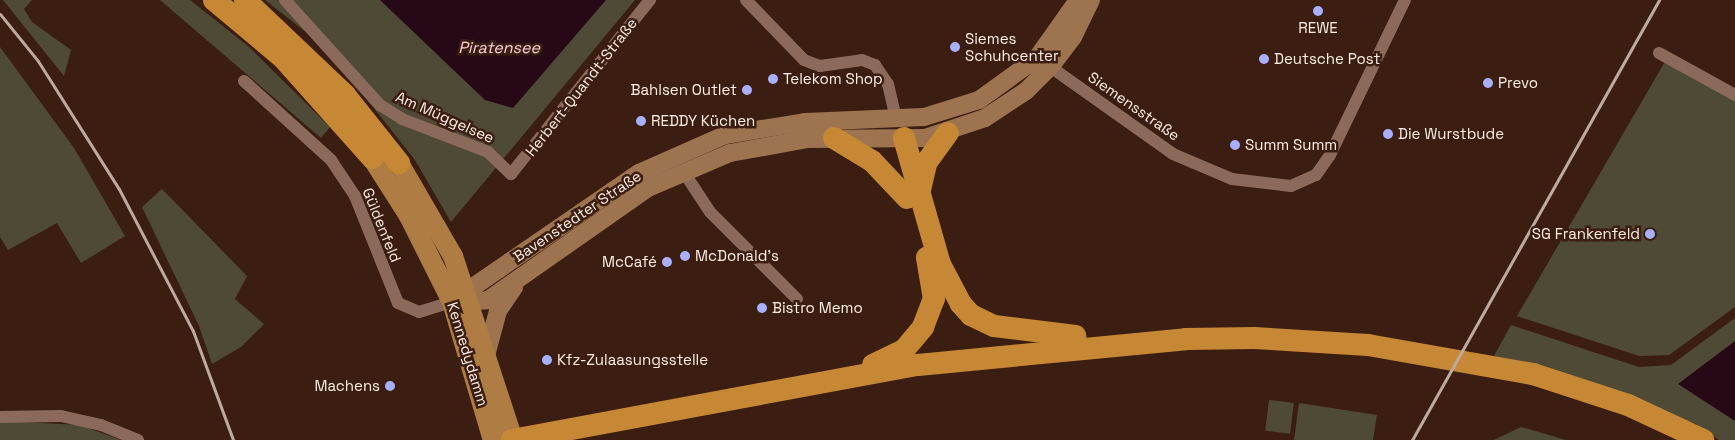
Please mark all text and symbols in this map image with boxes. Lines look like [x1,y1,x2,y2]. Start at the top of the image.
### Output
marker: REWE [1312,5,1324,17]
street label: Herbert-Quandt-Straße [521,14,641,160]
place label: REWE [1298,19,1338,37]
place label: Siemes Schuhcenter [965,29,1059,64]
water label: Piratensee [458,38,540,58]
marker: Siemes Schuhcenter [949,41,961,53]
place label: Deutsche Post [1274,50,1380,68]
marker: Deutsche Post [1258,53,1270,65]
street label: Siemensstraße [1085,68,1183,144]
place label: Telekom Shop [783,70,883,88]
marker: Telekom Shop [767,73,779,85]
place label: Prevo [1498,74,1538,92]
marker: Prevo [1482,77,1494,89]
place label: Bahlsen Outlet [630,81,737,99]
marker: Bahlsen Outlet [741,84,753,96]
street label: Am Müggelsee [393,87,497,147]
place label: REDDY Küchen [651,112,755,130]
marker: REDDY Küchen [635,115,647,127]
place label: Die Wurstbude [1398,125,1504,143]
marker: Die Wurstbude [1382,128,1394,140]
place label: Summ Summ [1245,136,1337,154]
marker: Summ Summ [1229,139,1241,151]
street label: Bavenstedter Straße [510,167,644,265]
street label: Güldenfeld [359,185,405,265]
place label: SG Frankenfeld [1532,225,1640,243]
marker: SG Frankenfeld [1644,228,1656,240]
place label: McDonald's [695,247,779,265]
marker: McDonald's [679,250,691,262]
place label: McCafé [602,253,657,271]
marker: McCafé [661,256,673,268]
place label: Bistro Memo [772,299,863,317]
street label: Kennedydamm [444,300,492,408]
marker: Bistro Memo [756,302,768,314]
place label: Kfz-Zulaasungsstelle [557,351,708,369]
marker: Kfz-Zulaasungsstelle [541,354,553,366]
place label: Machens [314,377,380,395]
marker: Machens [384,380,396,392]

